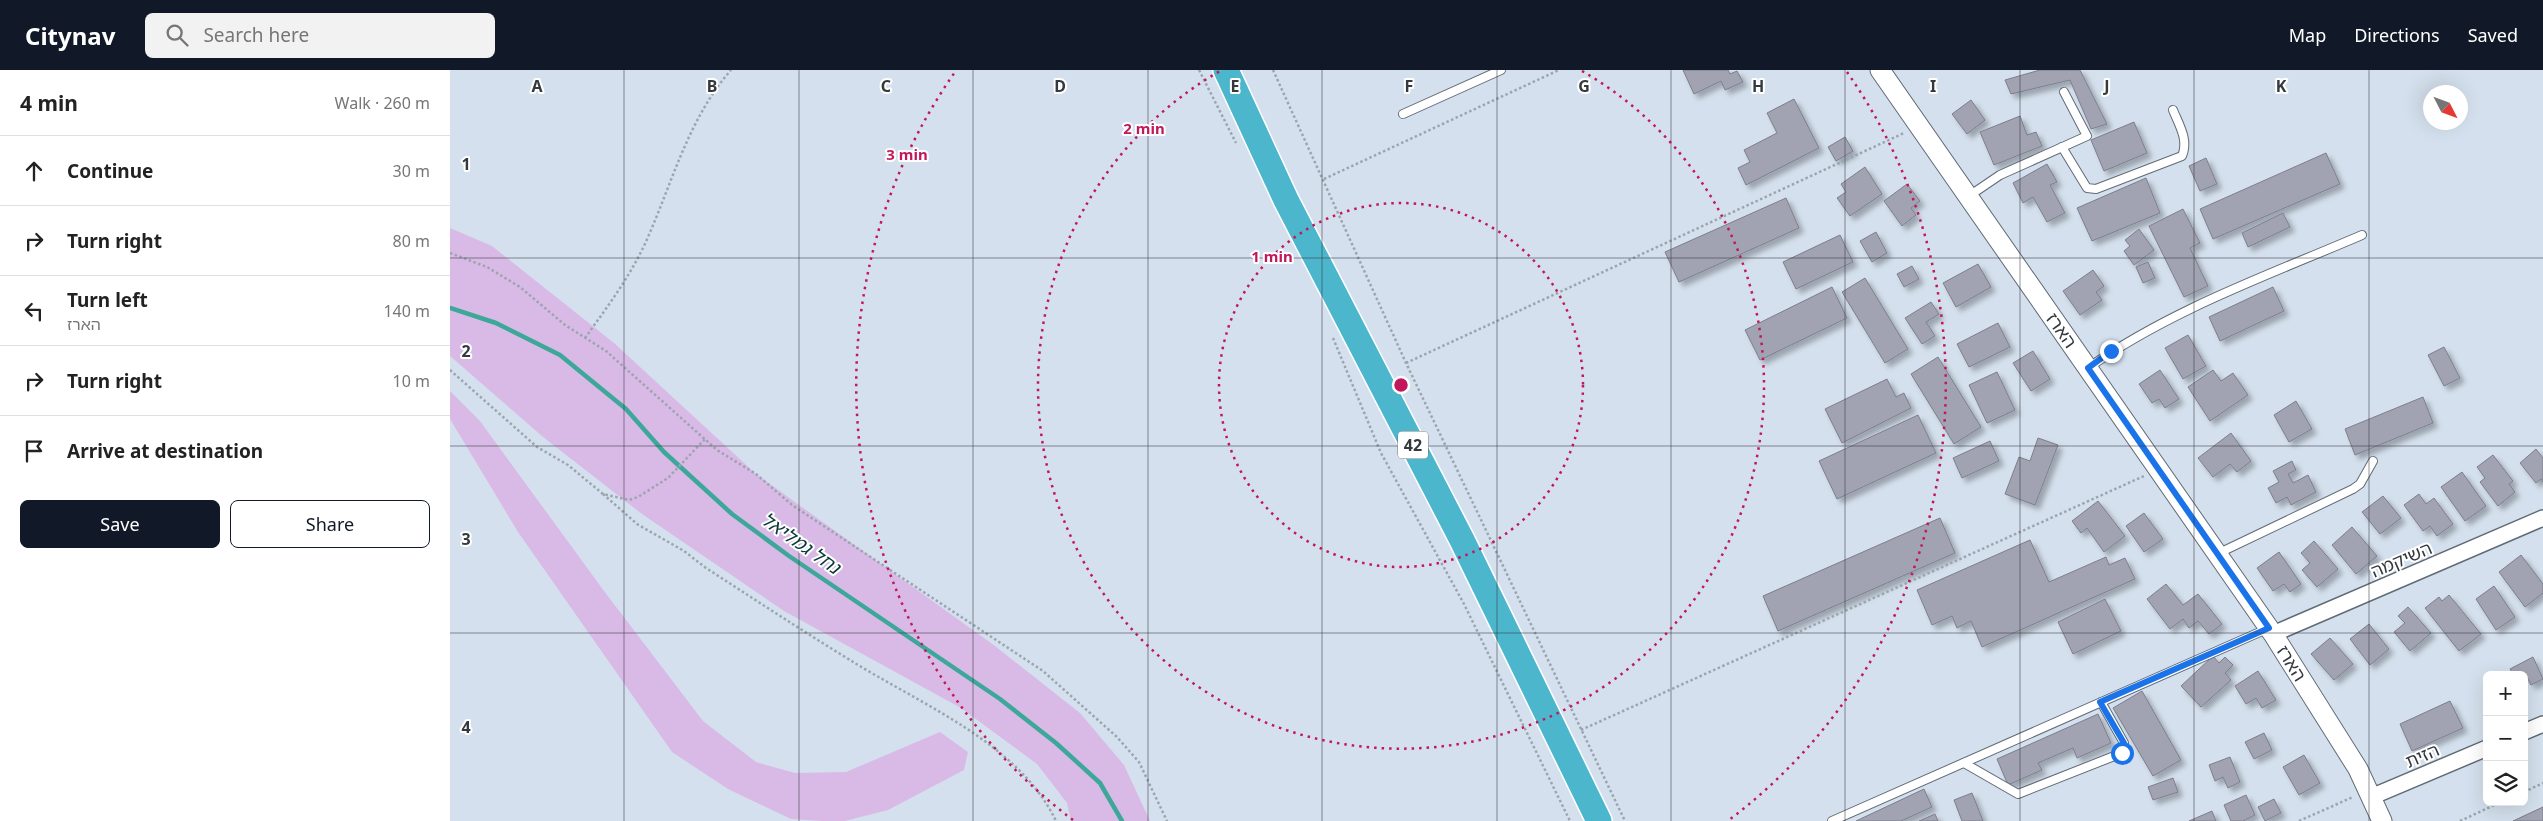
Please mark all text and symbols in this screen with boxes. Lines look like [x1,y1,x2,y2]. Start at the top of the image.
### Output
search box [145,13,495,58]
text: Citynav [25,19,115,52]
icon: search [163,21,191,49]
text: Search here [203,22,309,48]
text: Map [2289,23,2326,47]
text: Directions [2354,23,2440,47]
text: Saved [2468,23,2518,47]
text: A [531,75,543,97]
text: B [707,75,717,97]
text: C [881,75,891,97]
text: D [1054,75,1066,97]
text: E [1231,75,1240,97]
text: F [1405,75,1413,97]
text: G [1578,75,1590,97]
text: H [1752,75,1764,97]
text: I [1930,75,1936,97]
text: J [2102,75,2110,97]
text: K [2276,75,2287,97]
north arrow [2423,85,2468,130]
text: 4 min [20,89,78,117]
text: Walk · 260 m [335,92,430,114]
text: 2 min [1123,118,1165,138]
text: 3 min [886,144,928,164]
text: 1 [461,153,471,175]
icon: ahead [20,157,48,185]
text: Continue [67,158,153,184]
text: 30 m [393,160,430,182]
icon: right [20,227,48,255]
text: Turn right [67,228,162,254]
text: 80 m [393,230,430,252]
text: 1 min [1251,246,1293,266]
text: Turn left [67,287,148,313]
icon: left [20,297,48,325]
text: 140 m [383,300,430,322]
street label: הארז [2041,308,2083,352]
text: הארז [67,313,101,335]
text: 2 [461,340,471,362]
route end [2100,340,2123,363]
icon: right [20,367,48,395]
text: Turn right [67,368,162,394]
text: 10 m [393,370,430,392]
centre of rings [1392,376,1410,394]
road number: 42 [1398,432,1428,458]
icon: arrive [20,437,48,465]
text: Arrive at destination [67,438,263,464]
button: Save [20,500,220,548]
button: Share [230,500,430,548]
water label: נחל גמליאל [756,506,847,581]
text: 3 [461,528,471,550]
street label: השיקמה [2367,535,2435,583]
street label: הארז [2272,641,2312,685]
map controls [2483,671,2528,806]
button: + [2483,671,2528,716]
text: 4 [461,716,471,738]
button: − [2483,716,2528,761]
street label: הזית [2401,737,2443,773]
route start [2111,742,2134,765]
button: layers [2483,761,2528,806]

